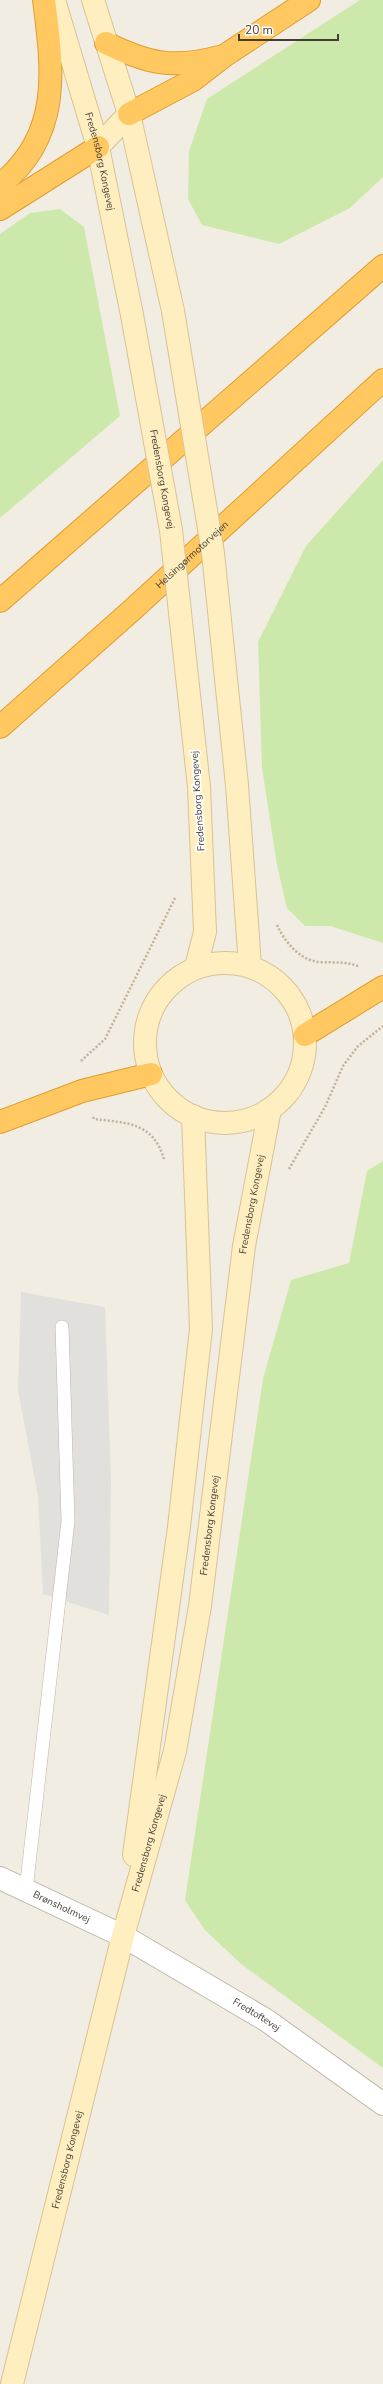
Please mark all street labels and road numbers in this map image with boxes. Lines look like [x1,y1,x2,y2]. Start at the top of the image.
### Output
street label: Fredensborg Kongevej [81,111,118,212]
street label: Fredensborg Kongevej [146,429,178,530]
street label: Helsingørmotorvejen [153,518,232,592]
street label: Fredensborg Kongevej [188,750,208,852]
street label: Fredensborg Kongevej [236,1154,268,1255]
street label: Fredensborg Kongevej [197,1475,223,1576]
street label: Fredensborg Kongevej [129,1793,169,1893]
street label: Brønsholmvej [31,1887,92,1927]
street label: Fredtoftevej [230,1995,283,2035]
street label: Fredensborg Kongevej [49,2109,86,2210]

